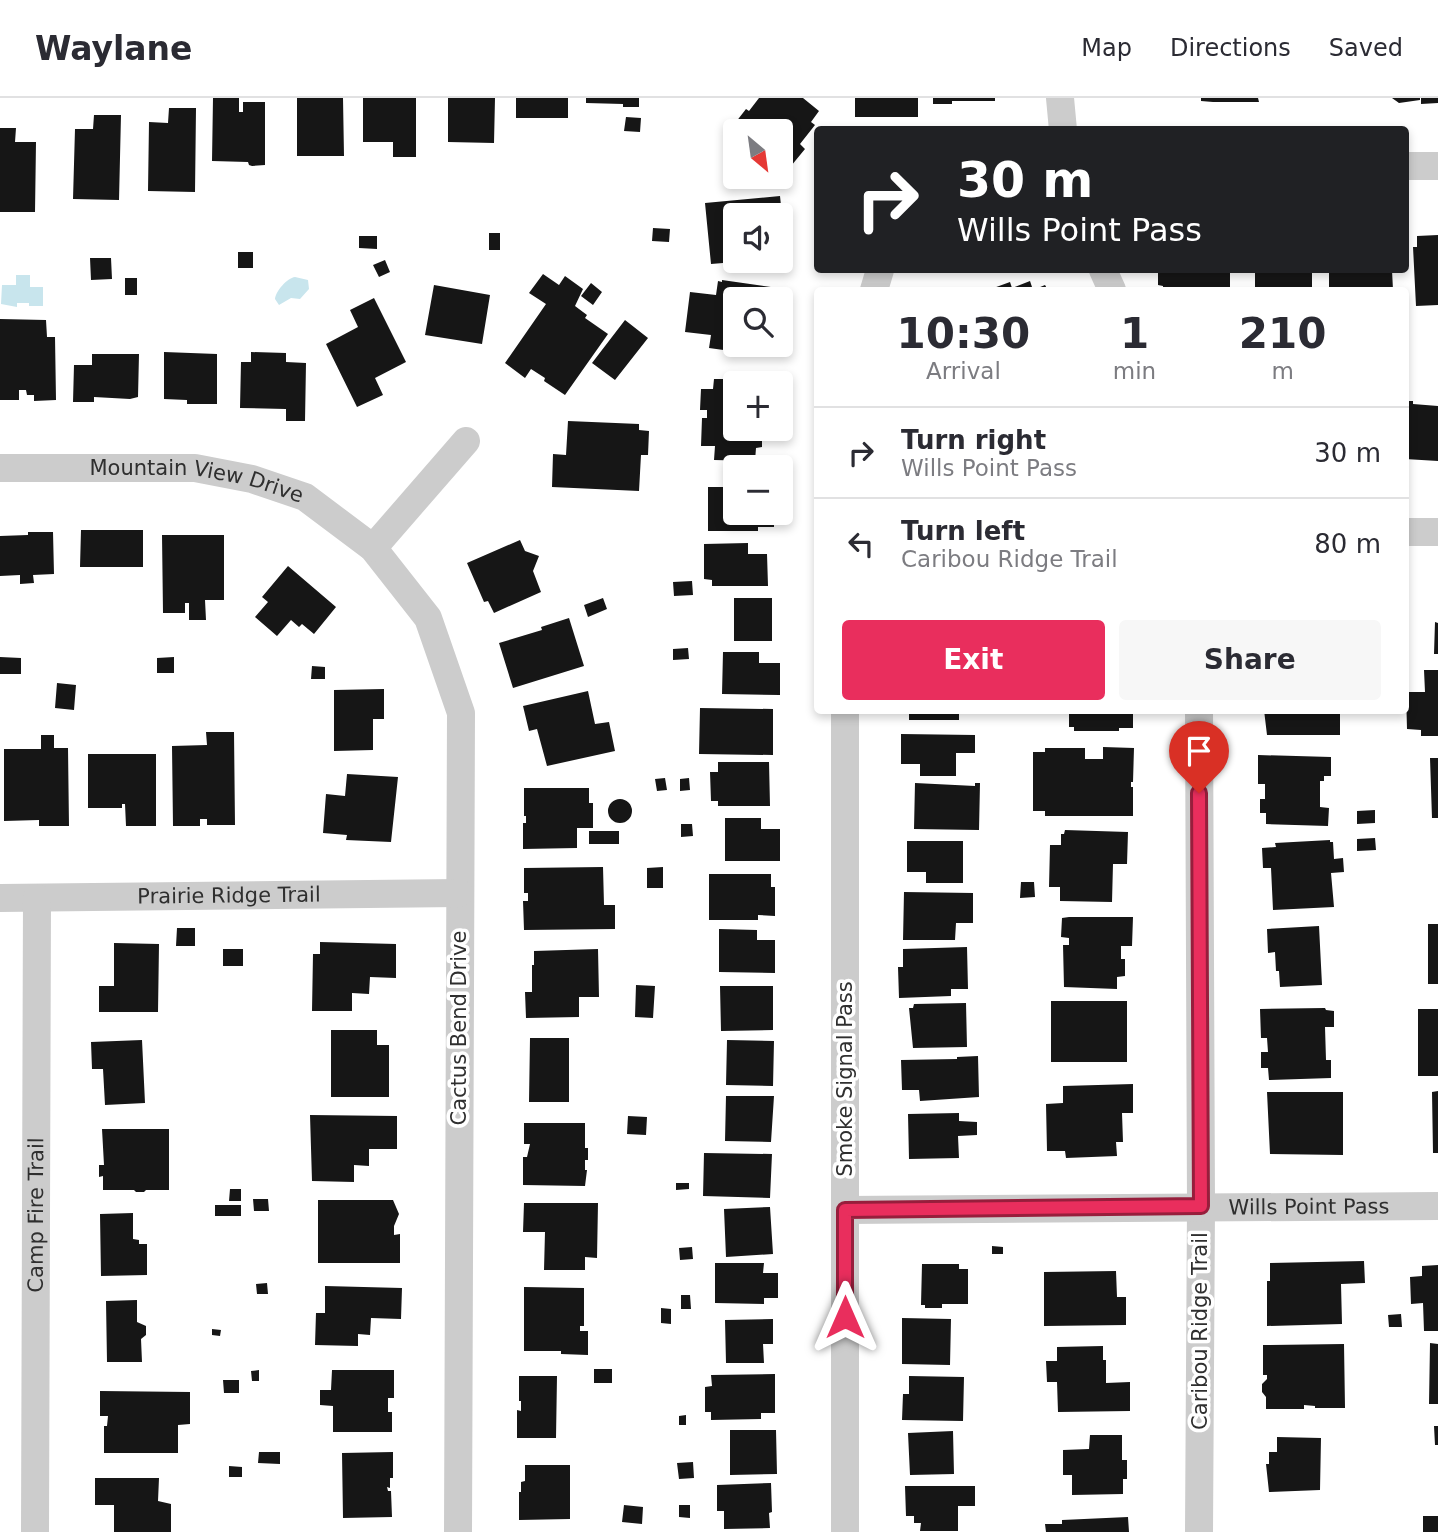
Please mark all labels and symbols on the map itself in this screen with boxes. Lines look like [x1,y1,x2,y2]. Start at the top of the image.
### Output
north arrow [723,119,793,189]
street label: Mountain View Drive [89,456,307,508]
pin [1169,721,1229,793]
street label: Prairie Ridge Trail [137,883,321,909]
street label: Cactus Bend Drive [447,931,471,1125]
street label: Smoke Signal Pass [833,981,857,1177]
street label: Camp Fire Trail [24,1137,48,1293]
street label: Wills Point Pass [1228,1194,1389,1219]
street label: Caribou Ridge Trail [1188,1232,1212,1430]
position arrow [808,1280,882,1354]

